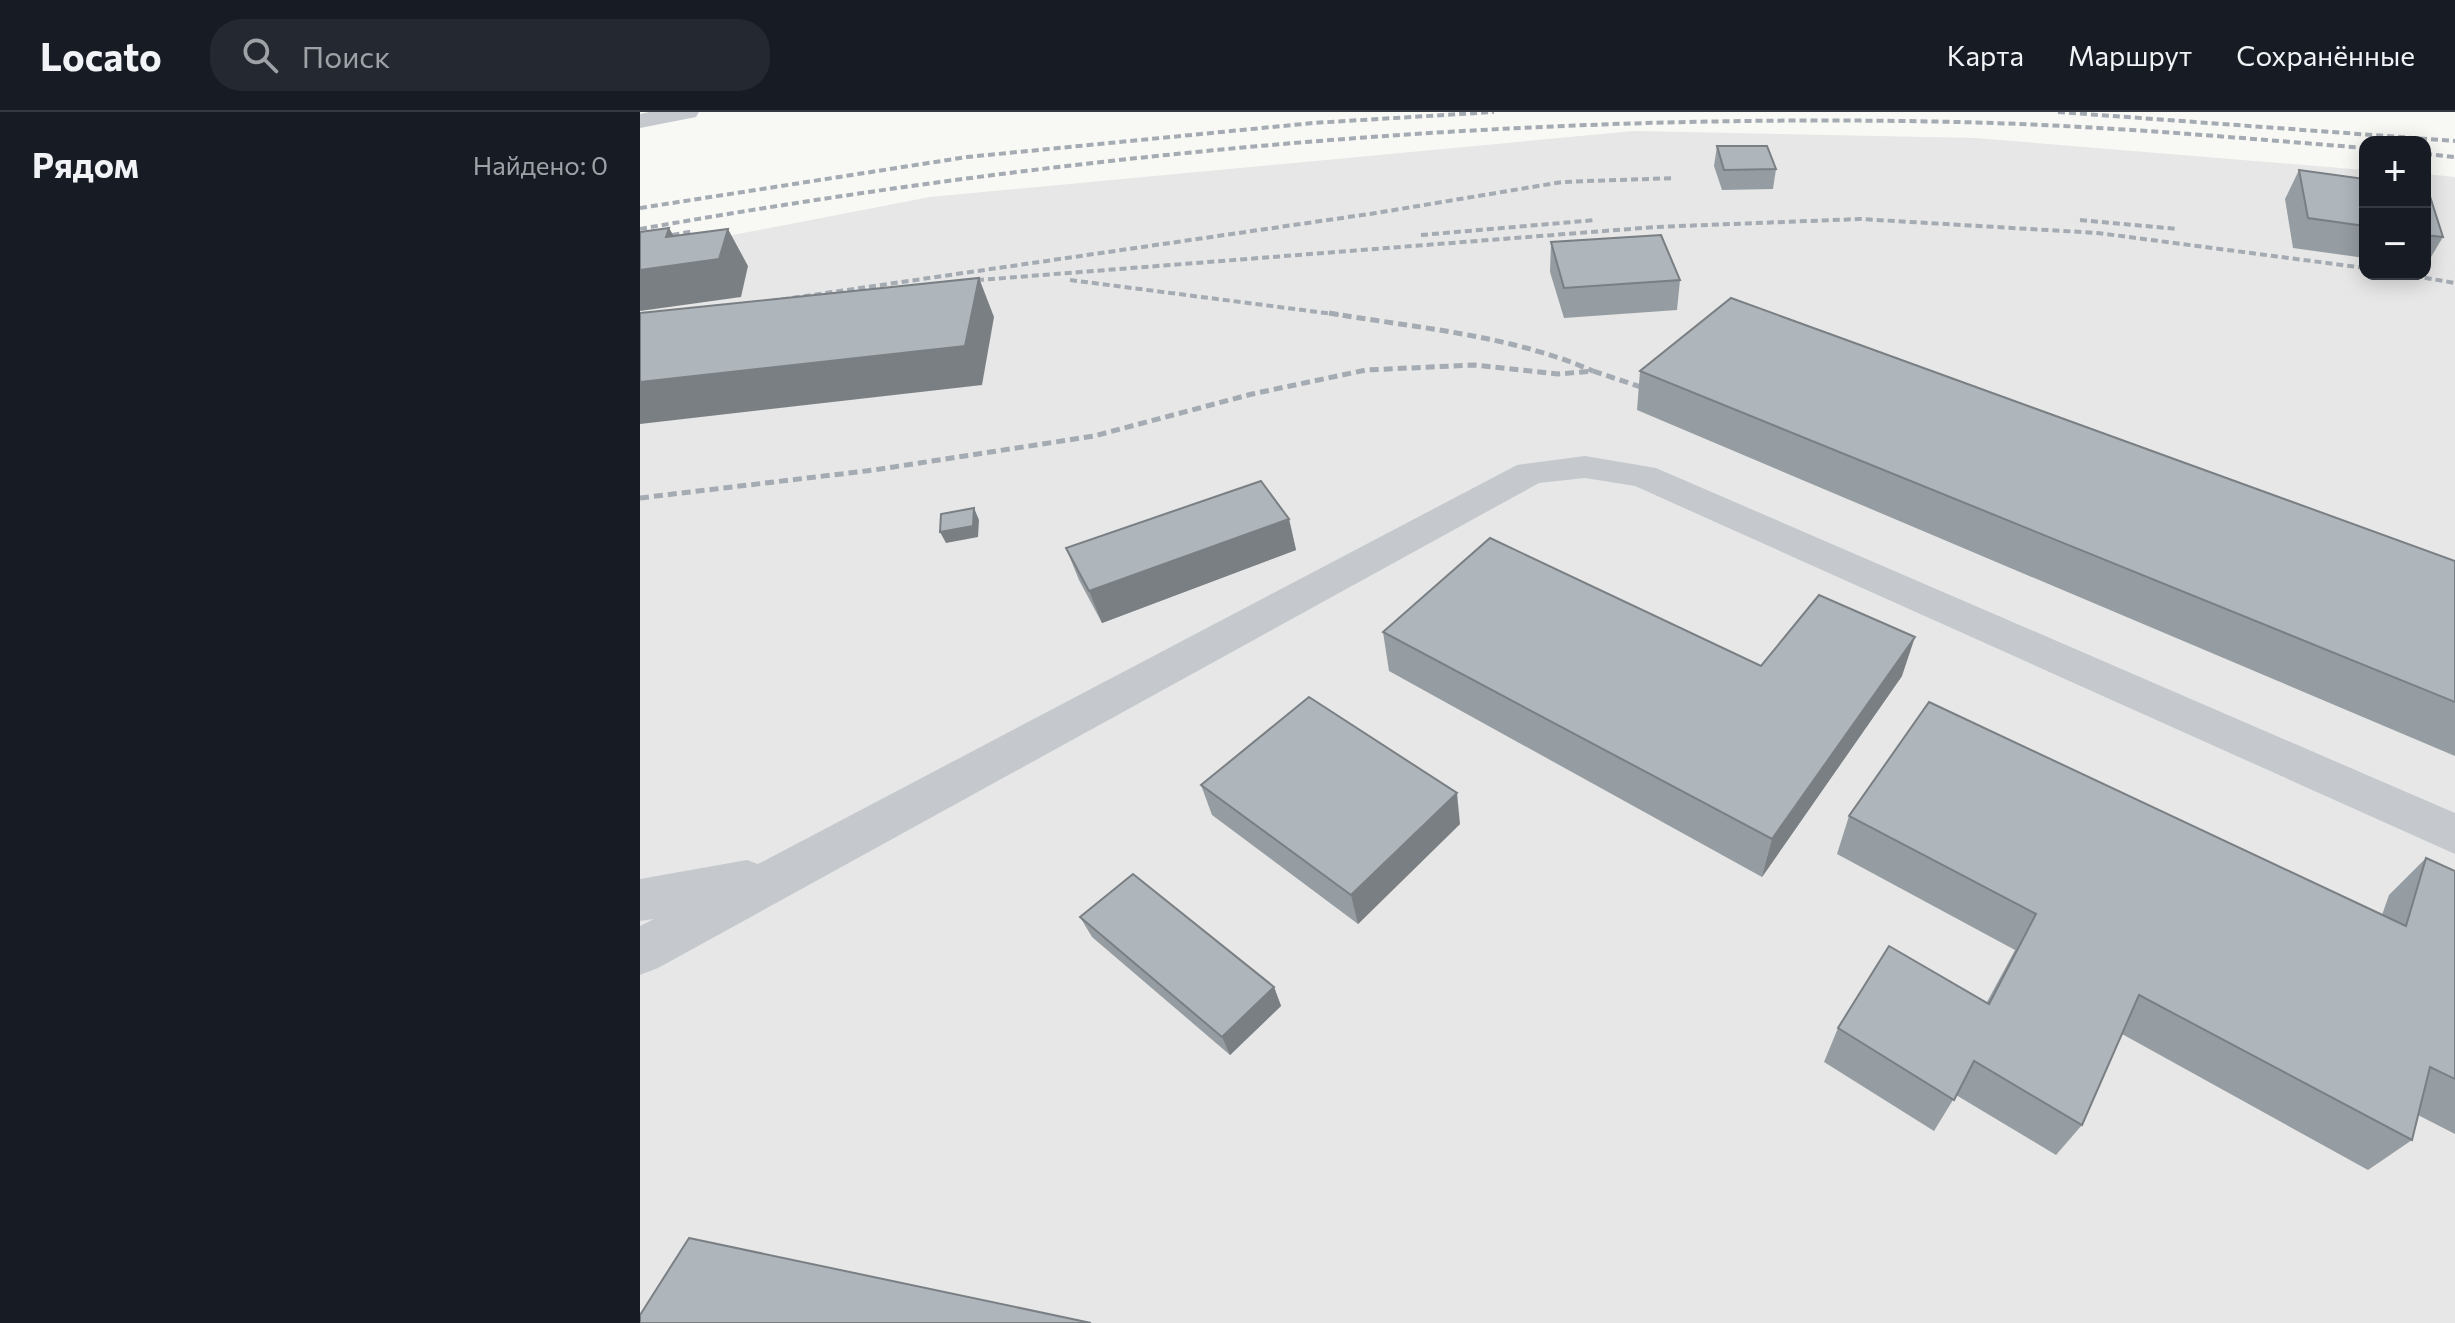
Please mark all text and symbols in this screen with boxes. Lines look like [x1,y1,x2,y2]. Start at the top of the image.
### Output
search box [210,19,770,91]
text: Locato [40,32,162,79]
icon: search [238,33,282,77]
text: Поиск [302,37,390,74]
text: Карта [1947,38,2024,72]
text: Маршрут [2068,38,2192,72]
text: Сохранённые [2236,38,2415,72]
map controls [2359,136,2431,280]
button: + [2359,136,2431,208]
text: Рядом [32,143,139,185]
text: Найдено: 0 [473,149,608,180]
button: − [2359,208,2431,280]

